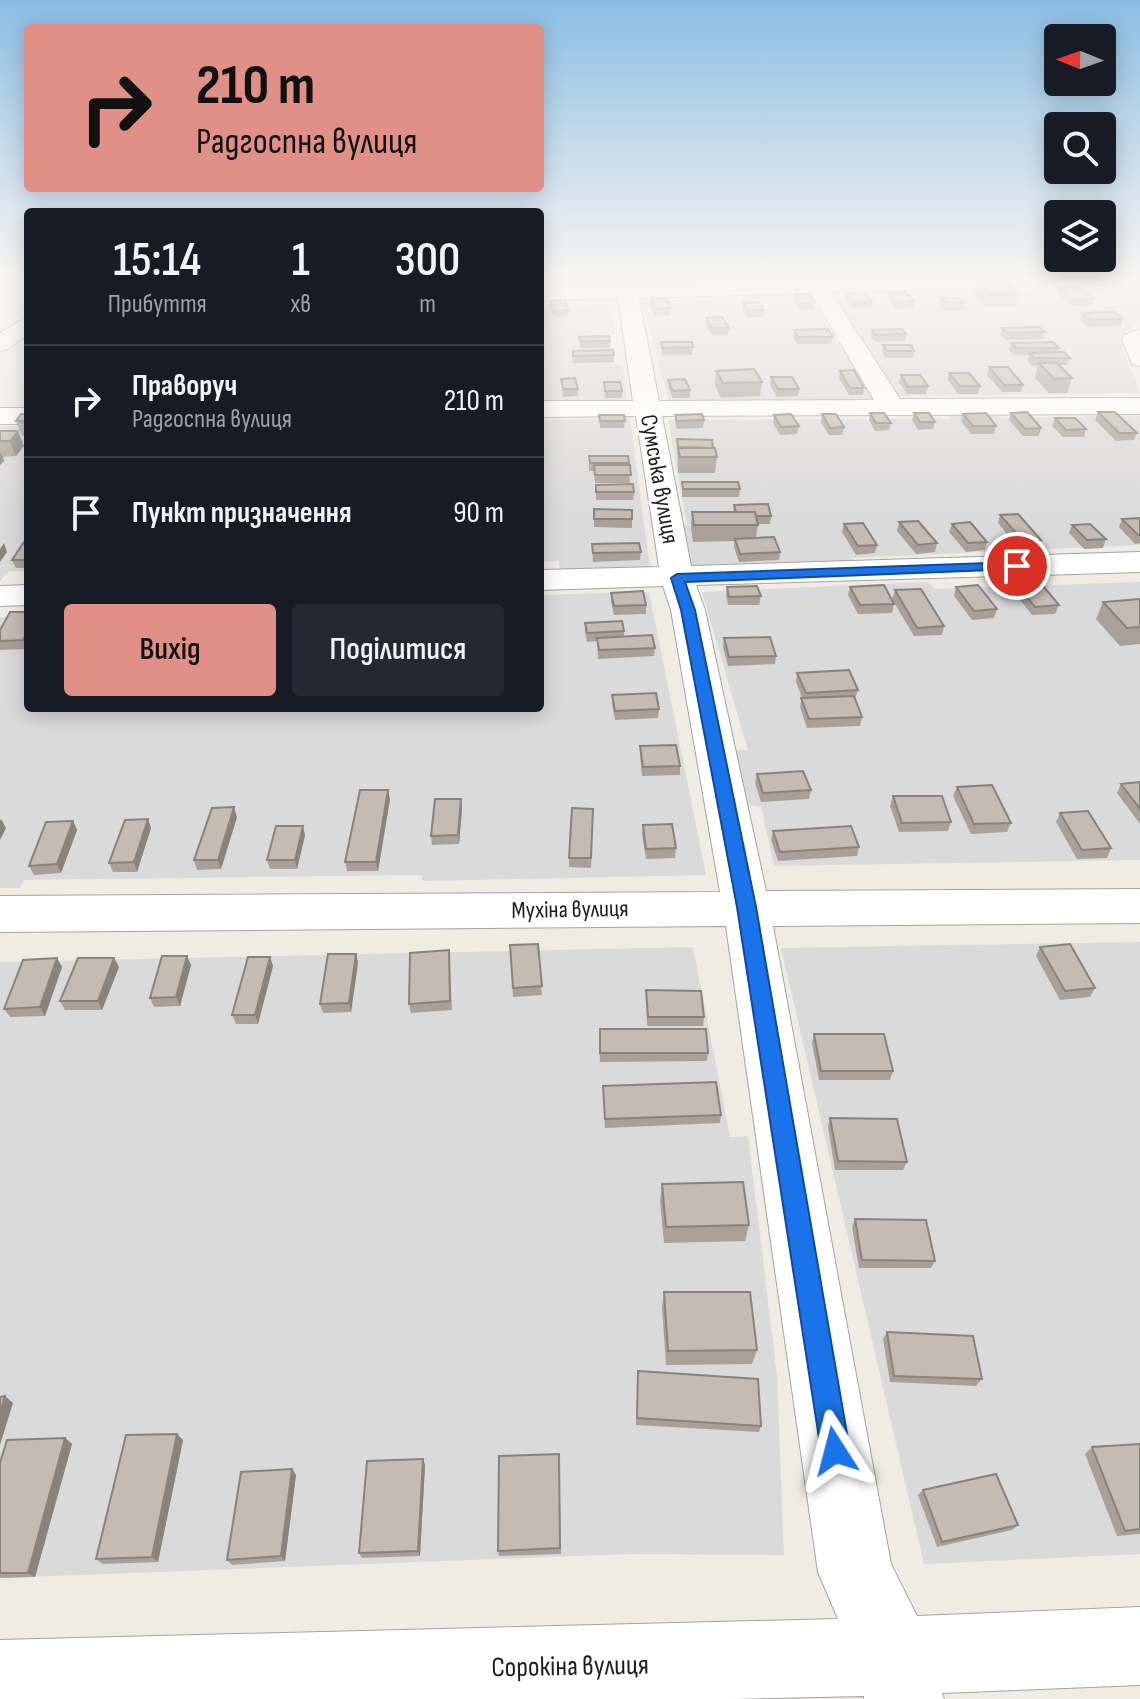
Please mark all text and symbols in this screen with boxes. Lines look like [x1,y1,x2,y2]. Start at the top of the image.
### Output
north arrow [1044,24,1116,96]
map controls [1044,24,1116,272]
text: 210 m [196,53,315,120]
icon: right [64,56,168,160]
button: search [1044,112,1116,184]
text: Радгоспна вулиця [196,121,417,164]
button: layers [1044,200,1116,272]
text: 15:14 [113,232,201,289]
text: 1 [292,232,310,289]
text: 300 [395,232,460,289]
text: Прибуття [108,289,207,320]
text: хв [291,289,311,320]
text: m [419,289,436,320]
text: Праворуч [132,368,237,404]
icon: right [64,379,108,423]
text: 210 m [444,383,504,419]
text: Радгоспна вулиця [132,404,292,435]
street label: Сумська вулиця [634,412,685,546]
icon: arrive [64,491,108,535]
text: Пункт призначення [132,495,352,531]
text: 90 m [453,495,504,531]
pin [983,532,1051,600]
icon: arrive [995,544,1039,588]
button: Вихід [64,604,276,696]
button: Поділитися [292,604,504,696]
street label: Мухіна вулиця [511,894,629,925]
position arrow [793,1409,877,1493]
street label: Сорокіна вулиця [491,1649,649,1684]

